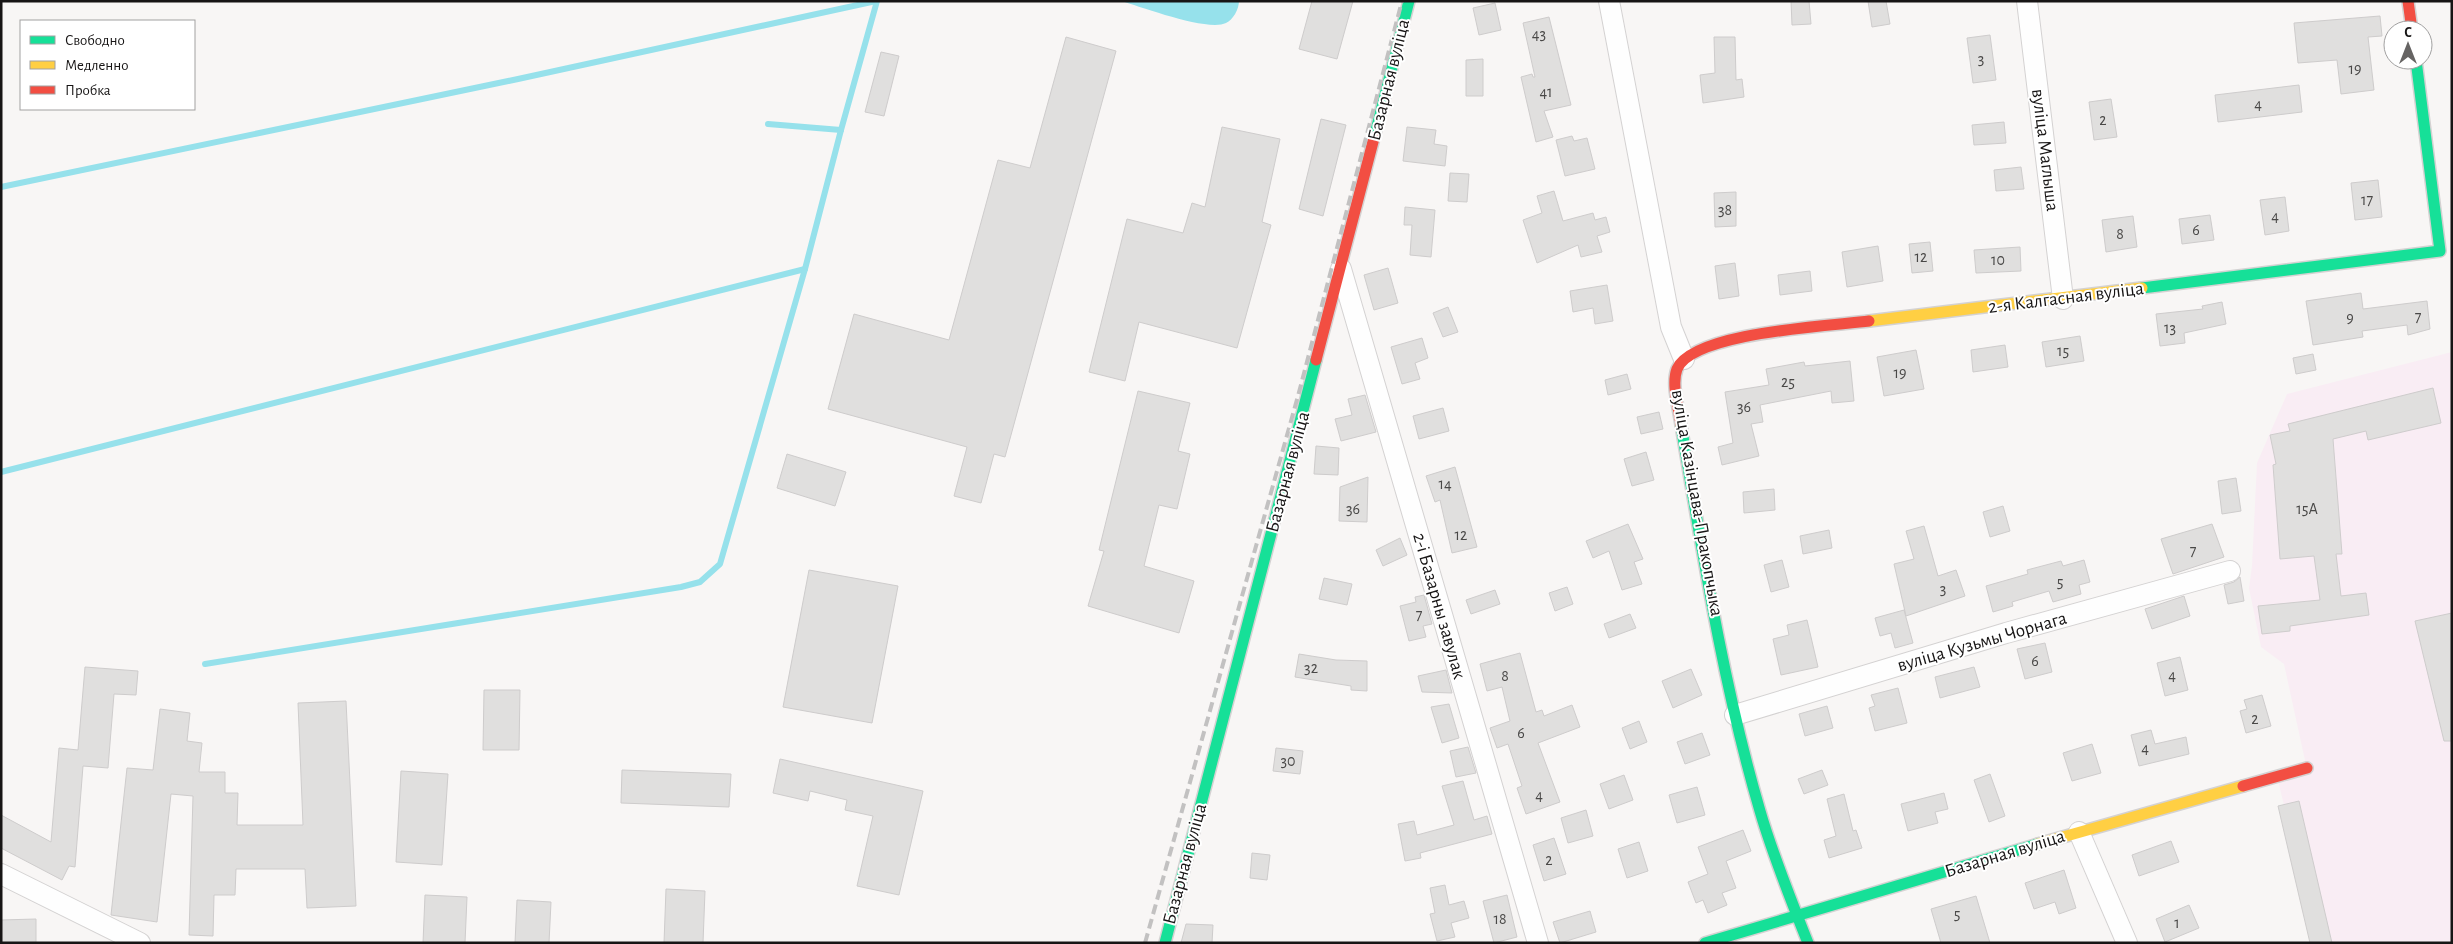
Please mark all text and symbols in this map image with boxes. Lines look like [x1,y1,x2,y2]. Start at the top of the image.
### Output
street label: Базарная вуліца [1365,17,1413,143]
legend [20,20,195,110]
north arrow [2383,20,2433,70]
house number: 43 [1532,26,1546,42]
text: С [2404,26,2412,40]
text: Свободно [65,33,125,48]
house number: 3 [1978,51,1984,67]
text: Медленно [65,58,129,73]
house number: 19 [2348,61,2362,77]
text: Пробка [65,83,111,98]
house number: 41 [1539,84,1553,100]
street label: вуліца Маглыша [2028,88,2062,213]
house number: 4 [2254,96,2262,112]
house number: 2 [2099,112,2107,128]
house number: 17 [2361,192,2373,208]
house number: 38 [1718,202,1732,218]
house number: 4 [2271,208,2279,224]
house number: 6 [2192,222,2200,238]
house number: 8 [2116,226,2124,242]
house number: 12 [1915,249,1927,265]
house number: 10 [1991,252,2005,268]
street label: 2-я Калгасная вуліца [1987,279,2145,317]
house number: 7 [2415,309,2422,325]
house number: 9 [2346,310,2354,326]
house number: 13 [2164,320,2176,336]
house number: 15 [2057,343,2069,359]
house number: 19 [1893,365,1907,381]
house number: 25 [1781,374,1795,390]
street label: вуліца Казінцава-Пракопчыка [1668,388,1726,618]
house number: 36 [1737,399,1751,415]
street label: Базарная вуліца [1263,409,1313,535]
house number: 14 [1438,476,1452,492]
house number: 36 [1346,501,1360,517]
house number: 15А [2296,501,2318,517]
house number: 12 [1455,527,1467,543]
street label: 2-і Базарны завулак [1409,531,1469,681]
house number: 7 [2190,543,2197,559]
house number: 5 [2057,574,2063,590]
house number: 3 [1940,581,1946,597]
house number: 7 [1416,607,1423,623]
street label: вуліца Кузьмы Чорнага [1895,609,2069,675]
house number: 6 [2031,653,2039,669]
house number: 32 [1304,660,1318,676]
house number: 4 [2168,667,2176,683]
house number: 8 [1501,668,1509,684]
house number: 2 [2251,711,2259,727]
house number: 6 [1517,725,1525,741]
house number: 4 [2141,740,2149,756]
house number: 30 [1280,753,1296,769]
house number: 4 [1535,787,1543,803]
street label: Базарная вуліца [1160,801,1210,927]
street label: Базарная вуліца [1943,827,2068,881]
house number: 2 [1545,852,1553,868]
house number: 5 [1954,906,1960,922]
house number: 18 [1493,911,1507,927]
house number: 1 [2174,915,2180,931]

